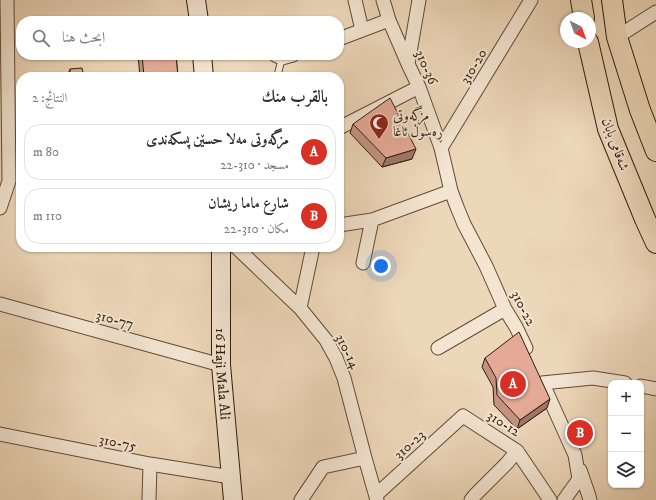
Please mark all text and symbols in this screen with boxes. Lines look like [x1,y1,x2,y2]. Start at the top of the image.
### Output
north arrow [560,12,596,48]
search box [16,16,344,60]
icon: search [30,27,52,49]
text: ابحث هنا [62,28,105,47]
street label: 310-20 [456,46,491,87]
street label: 310-36 [411,47,442,88]
text: بالقرب منك [262,86,328,108]
text: النتائج: 2 [32,90,67,106]
place label: مزگەوتی ڕەسوڵ ئاغا [393,105,443,143]
mosque icon: مزگەوتی ڕەسوڵ ئاغا [368,112,390,140]
street label: شەقامی بابان [597,115,633,173]
text: مزگەوتی مەلا حسێن پسکەندی [146,130,289,149]
text: 80 m [33,144,59,160]
text: A [310,144,318,160]
text: مسجد · 310-22 [220,157,289,173]
text: شارع ماما ريشان [208,194,289,213]
text: 110 m [33,208,62,224]
text: B [310,208,318,224]
text: مكان · 310-22 [224,221,289,237]
your location [371,256,391,276]
street label: 310-22 [507,288,540,329]
street label: 310-77 [94,306,136,334]
street label: 16 Haji Mala Ali [211,328,234,421]
street label: 310-14 [331,331,364,373]
pin: A [500,369,526,399]
map controls [608,380,644,488]
button: + [608,380,644,416]
street label: 310-12 [484,407,523,441]
button: − [608,416,644,452]
pin: B [567,418,593,448]
street label: 310-23 [390,426,429,463]
street label: 310-75 [98,431,138,455]
button: layers [608,452,644,488]

